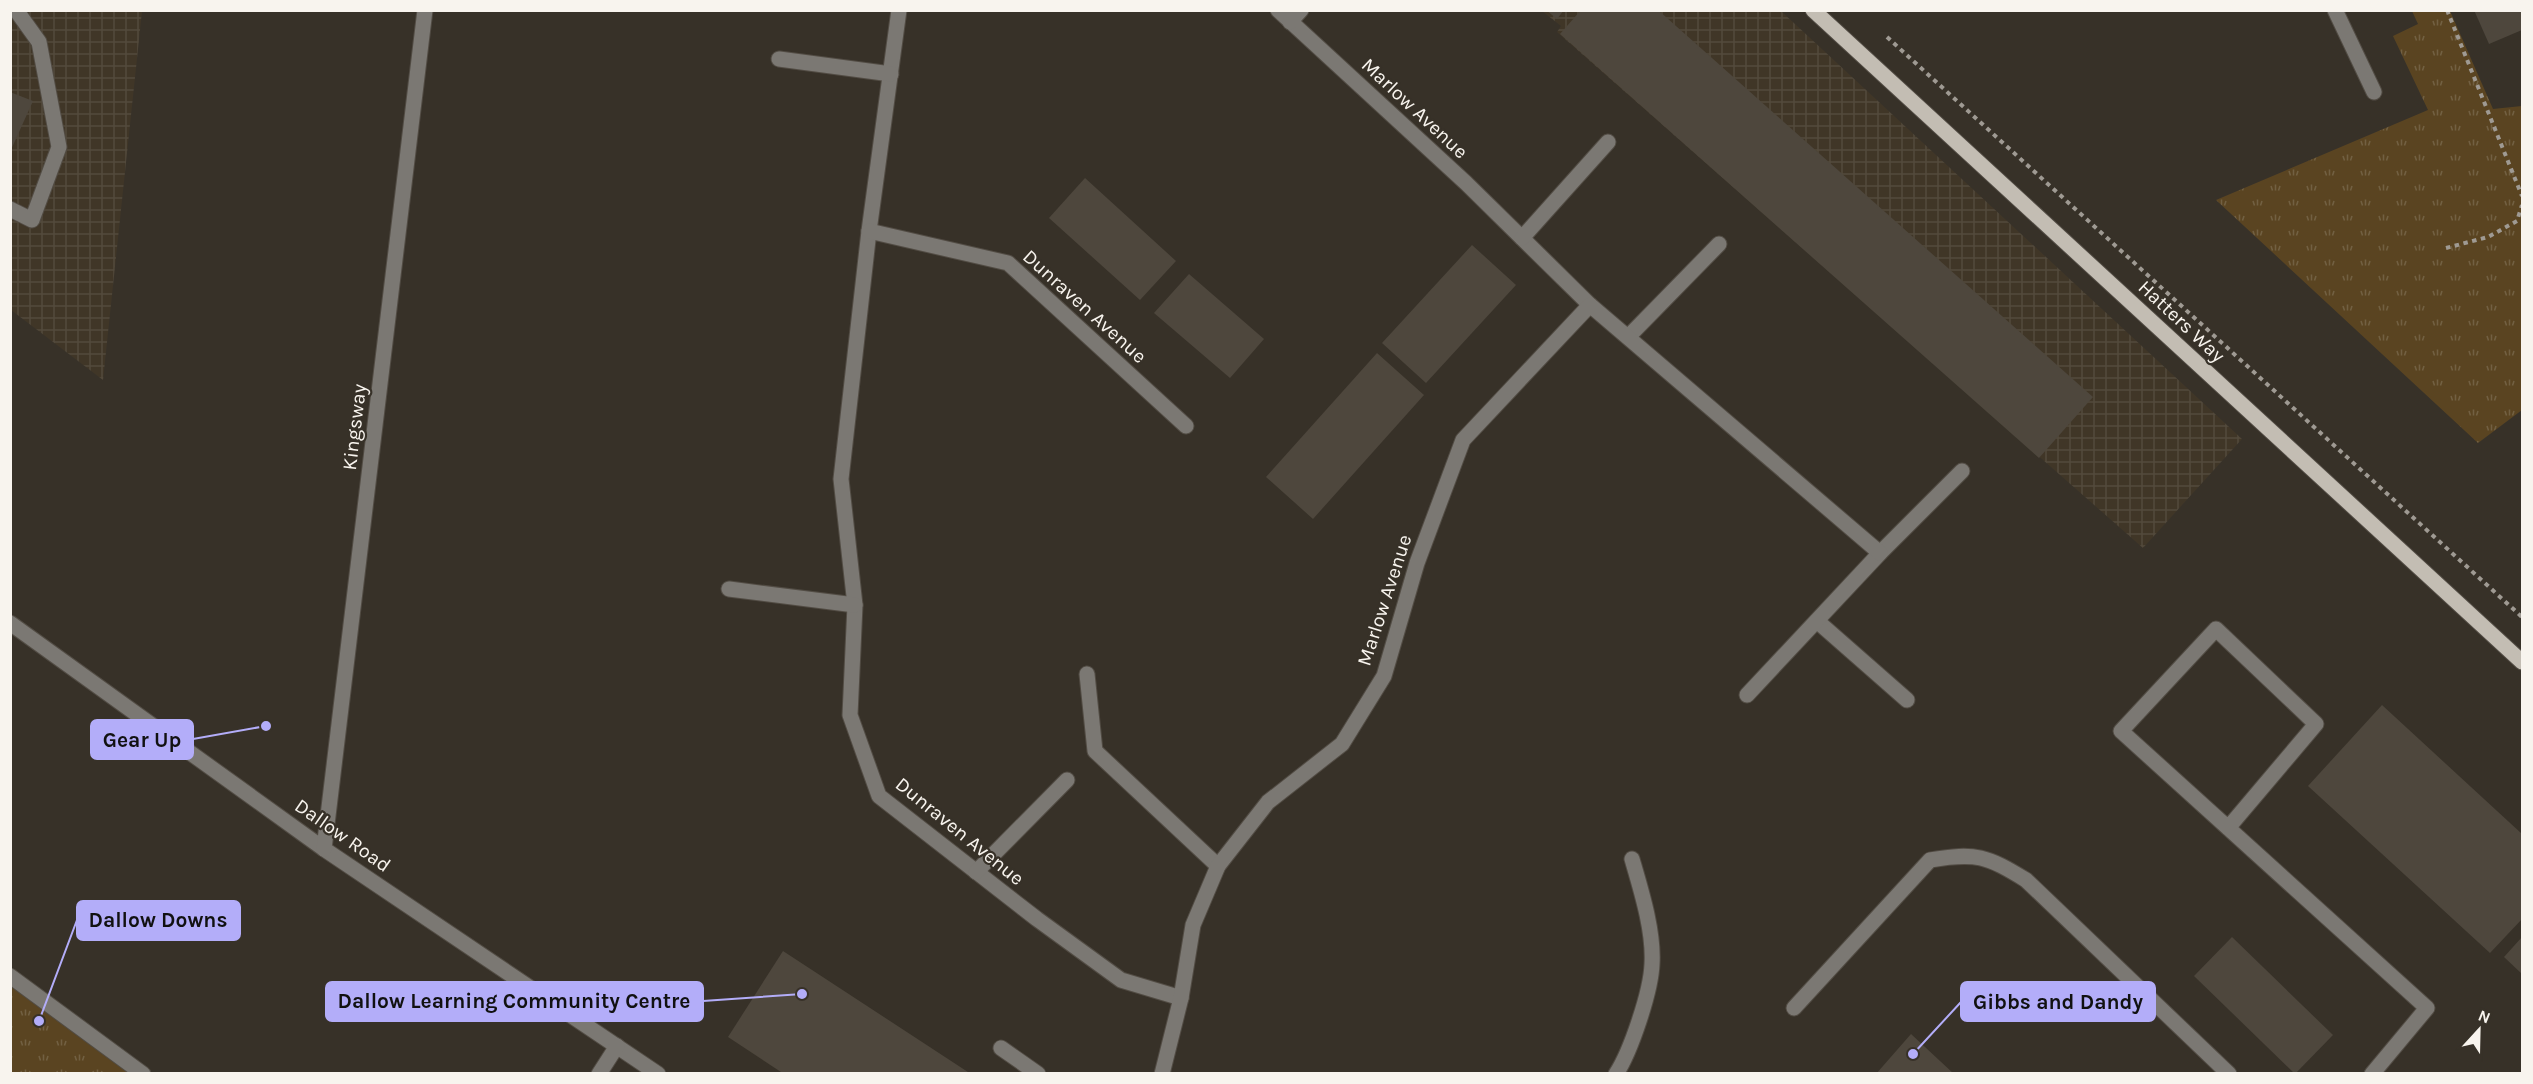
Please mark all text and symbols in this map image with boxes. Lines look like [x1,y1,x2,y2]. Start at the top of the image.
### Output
street label: Marlow Avenue [1357,53,1473,163]
street label: Dunraven Avenue [1018,245,1151,368]
street label: Hatters Way [2134,276,2230,367]
street label: Kingsway [338,383,371,472]
street label: Marlow Avenue [1352,532,1417,669]
callout: Gear Up [91,720,193,759]
text: Gear Up [103,728,181,752]
street label: Dunraven Avenue [891,773,1029,890]
street label: Dallow Road [290,794,395,877]
callout: Dallow Downs [77,901,240,940]
text: Dallow Downs [89,908,228,932]
callout: Dallow Learning Community Centre [326,982,703,1021]
callout: Gibbs and Dandy [1961,982,2155,1021]
text: Dallow Learning Community Centre [338,989,690,1013]
text: Gibbs and Dandy [1973,990,2143,1014]
north arrow [2449,1000,2509,1060]
text: N [2476,1006,2493,1028]

